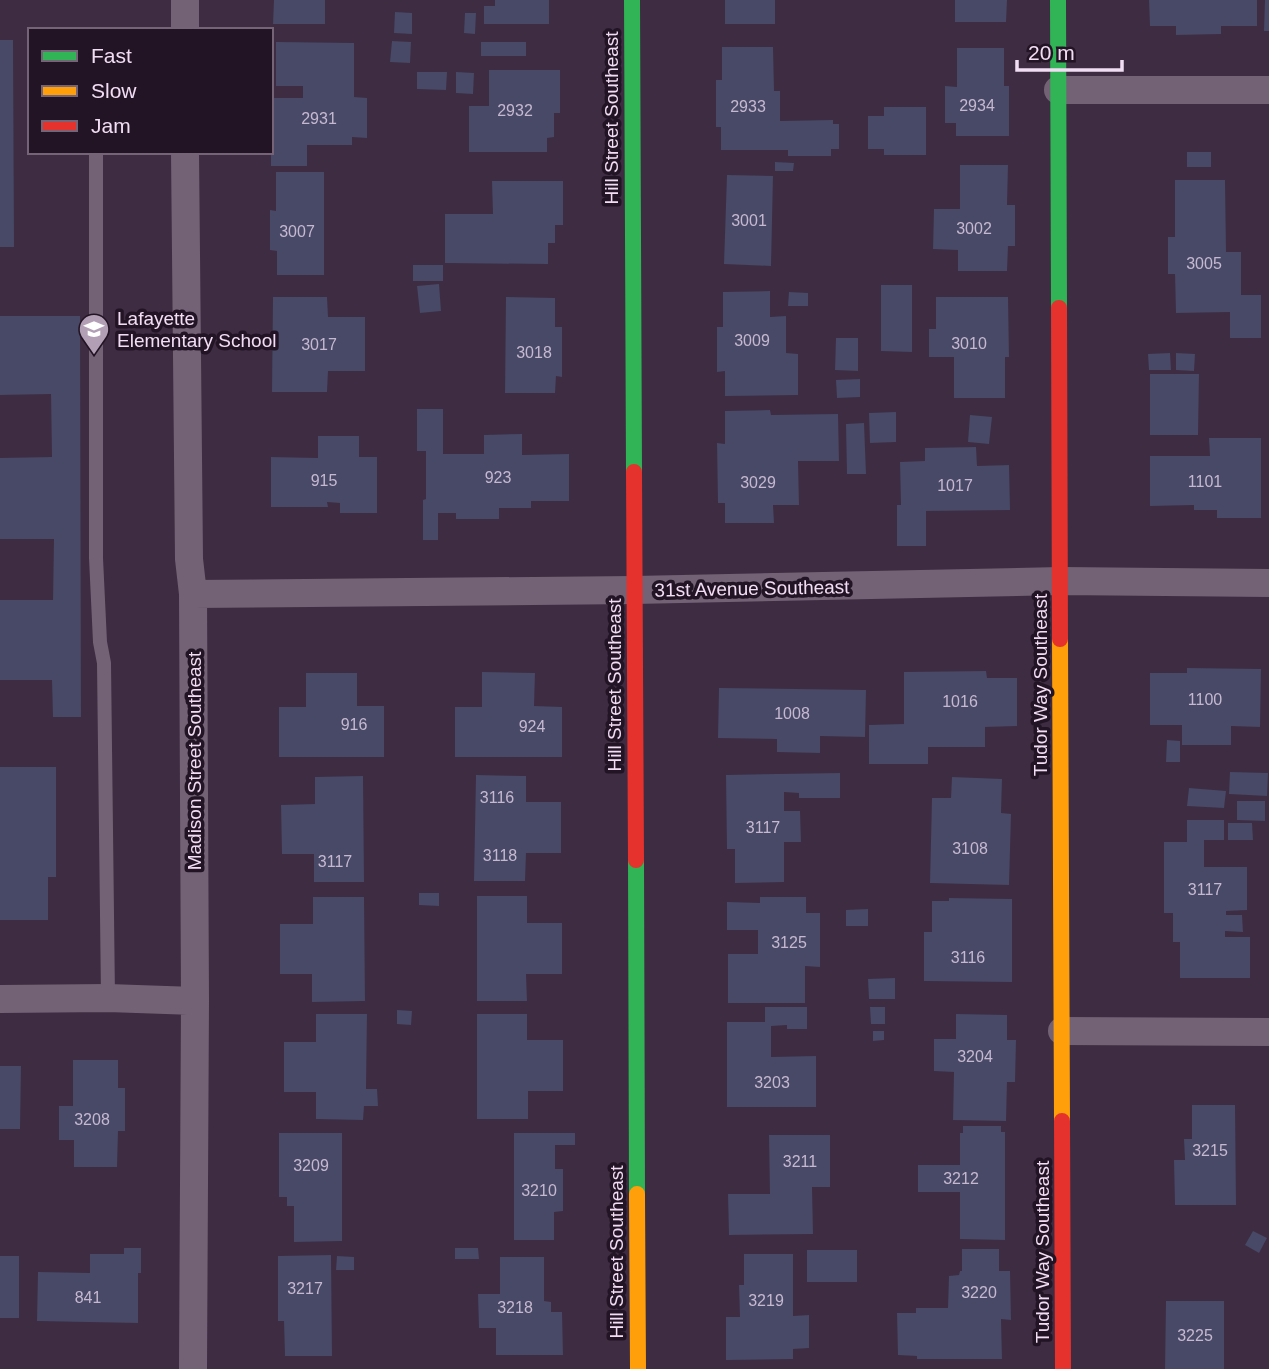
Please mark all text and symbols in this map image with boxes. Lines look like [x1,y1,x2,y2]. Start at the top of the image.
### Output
legend [28,28,273,154]
scale bar [1017,28,1122,72]
street label: Hill Street Southeast [601,31,622,205]
text: 20 m [1028,41,1075,64]
text: Fast [91,44,132,67]
text: Slow [91,79,137,102]
house number: 2934 [959,97,995,114]
house number: 2933 [730,98,766,115]
house number: 2932 [497,102,533,119]
house number: 2931 [301,110,337,127]
text: Jam [91,114,131,137]
house number: 3001 [731,212,767,229]
house number: 3002 [956,220,992,237]
house number: 3007 [279,223,315,240]
house number: 3005 [1186,255,1222,272]
place label: Lafayette Elementary School [117,308,276,351]
school or university icon: Lafayette Elementary School [77,312,111,356]
house number: 3009 [734,332,770,349]
house number: 3010 [951,335,987,352]
house number: 3017 [301,336,337,353]
house number: 3018 [516,344,552,361]
house number: 923 [485,469,511,486]
house number: 915 [311,472,337,489]
house number: 1101 [1188,473,1222,490]
house number: 3029 [740,474,776,491]
house number: 1017 [937,477,973,494]
street label: 31st Avenue Southeast [654,576,850,601]
street label: Tudor Way Southeast [1030,593,1051,776]
street label: Hill Street Southeast [604,598,625,772]
street label: Madison Street Southeast [184,651,205,870]
house number: 1100 [1188,691,1222,708]
house number: 1016 [942,693,978,710]
house number: 1008 [774,705,810,722]
house number: 916 [341,716,367,733]
house number: 924 [519,718,545,735]
house number: 3116 [480,789,514,806]
house number: 3117 [746,819,780,836]
house number: 3108 [952,840,988,857]
house number: 3118 [483,847,517,864]
house number: 3117 [318,853,352,870]
house number: 3117 [1188,881,1222,898]
house number: 3125 [771,934,807,951]
house number: 3116 [951,949,985,966]
house number: 3204 [957,1048,993,1065]
house number: 3203 [754,1074,790,1091]
house number: 3208 [74,1111,110,1128]
house number: 3215 [1192,1142,1228,1159]
house number: 3211 [783,1153,817,1170]
house number: 3209 [293,1157,329,1174]
street label: Tudor Way Southeast [1032,1160,1053,1343]
street label: Hill Street Southeast [606,1165,627,1339]
house number: 3212 [943,1170,979,1187]
house number: 3210 [521,1182,557,1199]
house number: 3217 [287,1280,323,1297]
house number: 3220 [961,1284,997,1301]
house number: 841 [75,1289,101,1306]
house number: 3219 [748,1292,784,1309]
house number: 3218 [497,1299,533,1316]
house number: 3225 [1177,1327,1213,1344]

